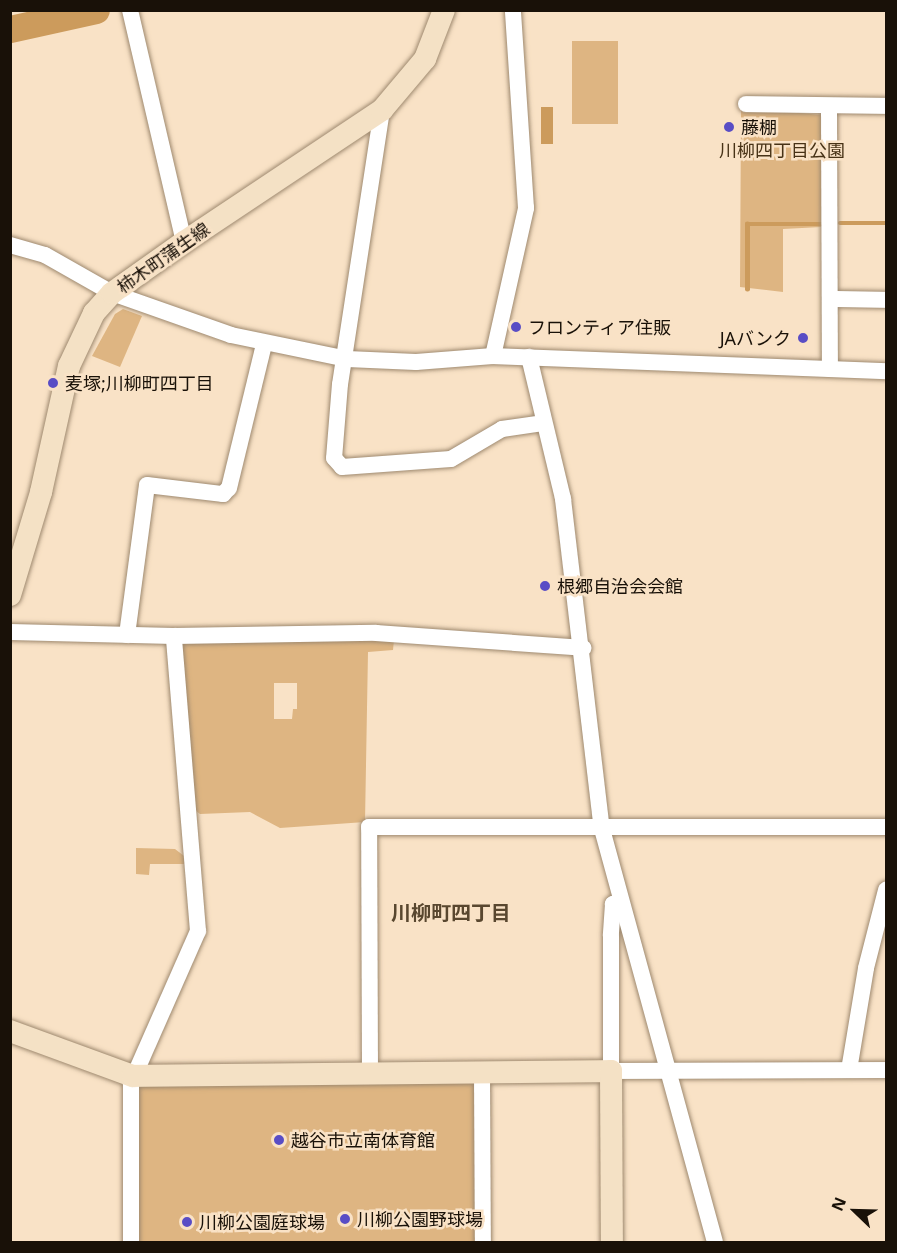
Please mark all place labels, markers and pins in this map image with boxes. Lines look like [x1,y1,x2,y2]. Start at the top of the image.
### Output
place label: 藤棚 [741,116,777,138]
marker: 藤棚 [722,120,736,134]
place label: フロンティア住販 [528,316,672,338]
marker: フロンティア住販 [509,320,523,334]
place label: JAバンク [721,327,791,349]
marker: JAバンク [796,331,810,345]
place label: 麦塚;川柳町四丁目 [65,372,214,394]
marker: 麦塚;川柳町四丁目 [46,376,60,390]
place label: 根郷自治会会館 [557,575,683,597]
marker: 根郷自治会会館 [538,579,552,593]
place label: 越谷市立南体育館 [291,1129,435,1151]
marker: 越谷市立南体育館 [272,1133,286,1147]
place label: 川柳公園野球場 [357,1208,483,1230]
place label: 川柳公園庭球場 [199,1211,325,1233]
marker: 川柳公園野球場 [338,1212,352,1226]
marker: 川柳公園庭球場 [180,1215,194,1229]

